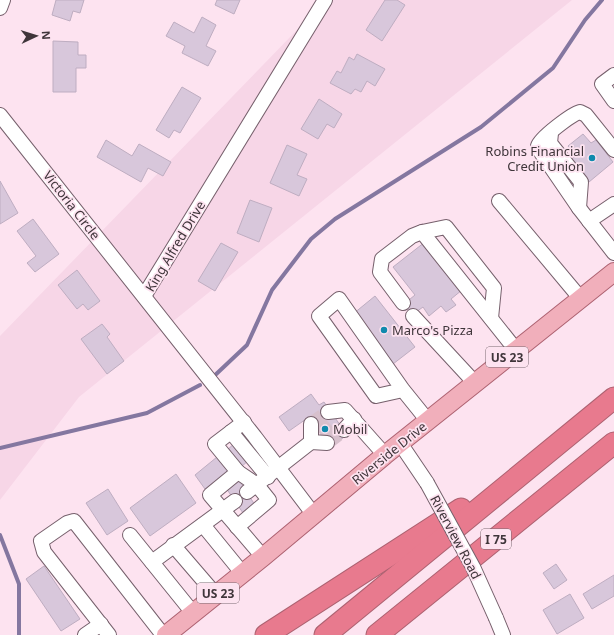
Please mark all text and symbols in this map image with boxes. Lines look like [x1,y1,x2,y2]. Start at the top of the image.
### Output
north arrow [16,16,56,56]
text: N [39,30,54,40]
place label: Robins Financial Credit Union [485,142,584,175]
marker: Robins Financial Credit Union [587,153,597,163]
street label: Victoria Circle [39,167,105,243]
street label: King Alfred Drive [141,197,209,295]
place label: Marco's Pizza [392,321,473,339]
marker: Marco's Pizza [379,325,389,335]
road number: US 23 [486,347,528,367]
street label: Riverside Drive [348,417,430,489]
place label: Mobil [333,420,367,438]
marker: Mobil [320,424,330,434]
street label: Riverview Road [426,492,486,582]
road number: I 75 [481,529,511,549]
road number: US 23 [197,583,239,603]

